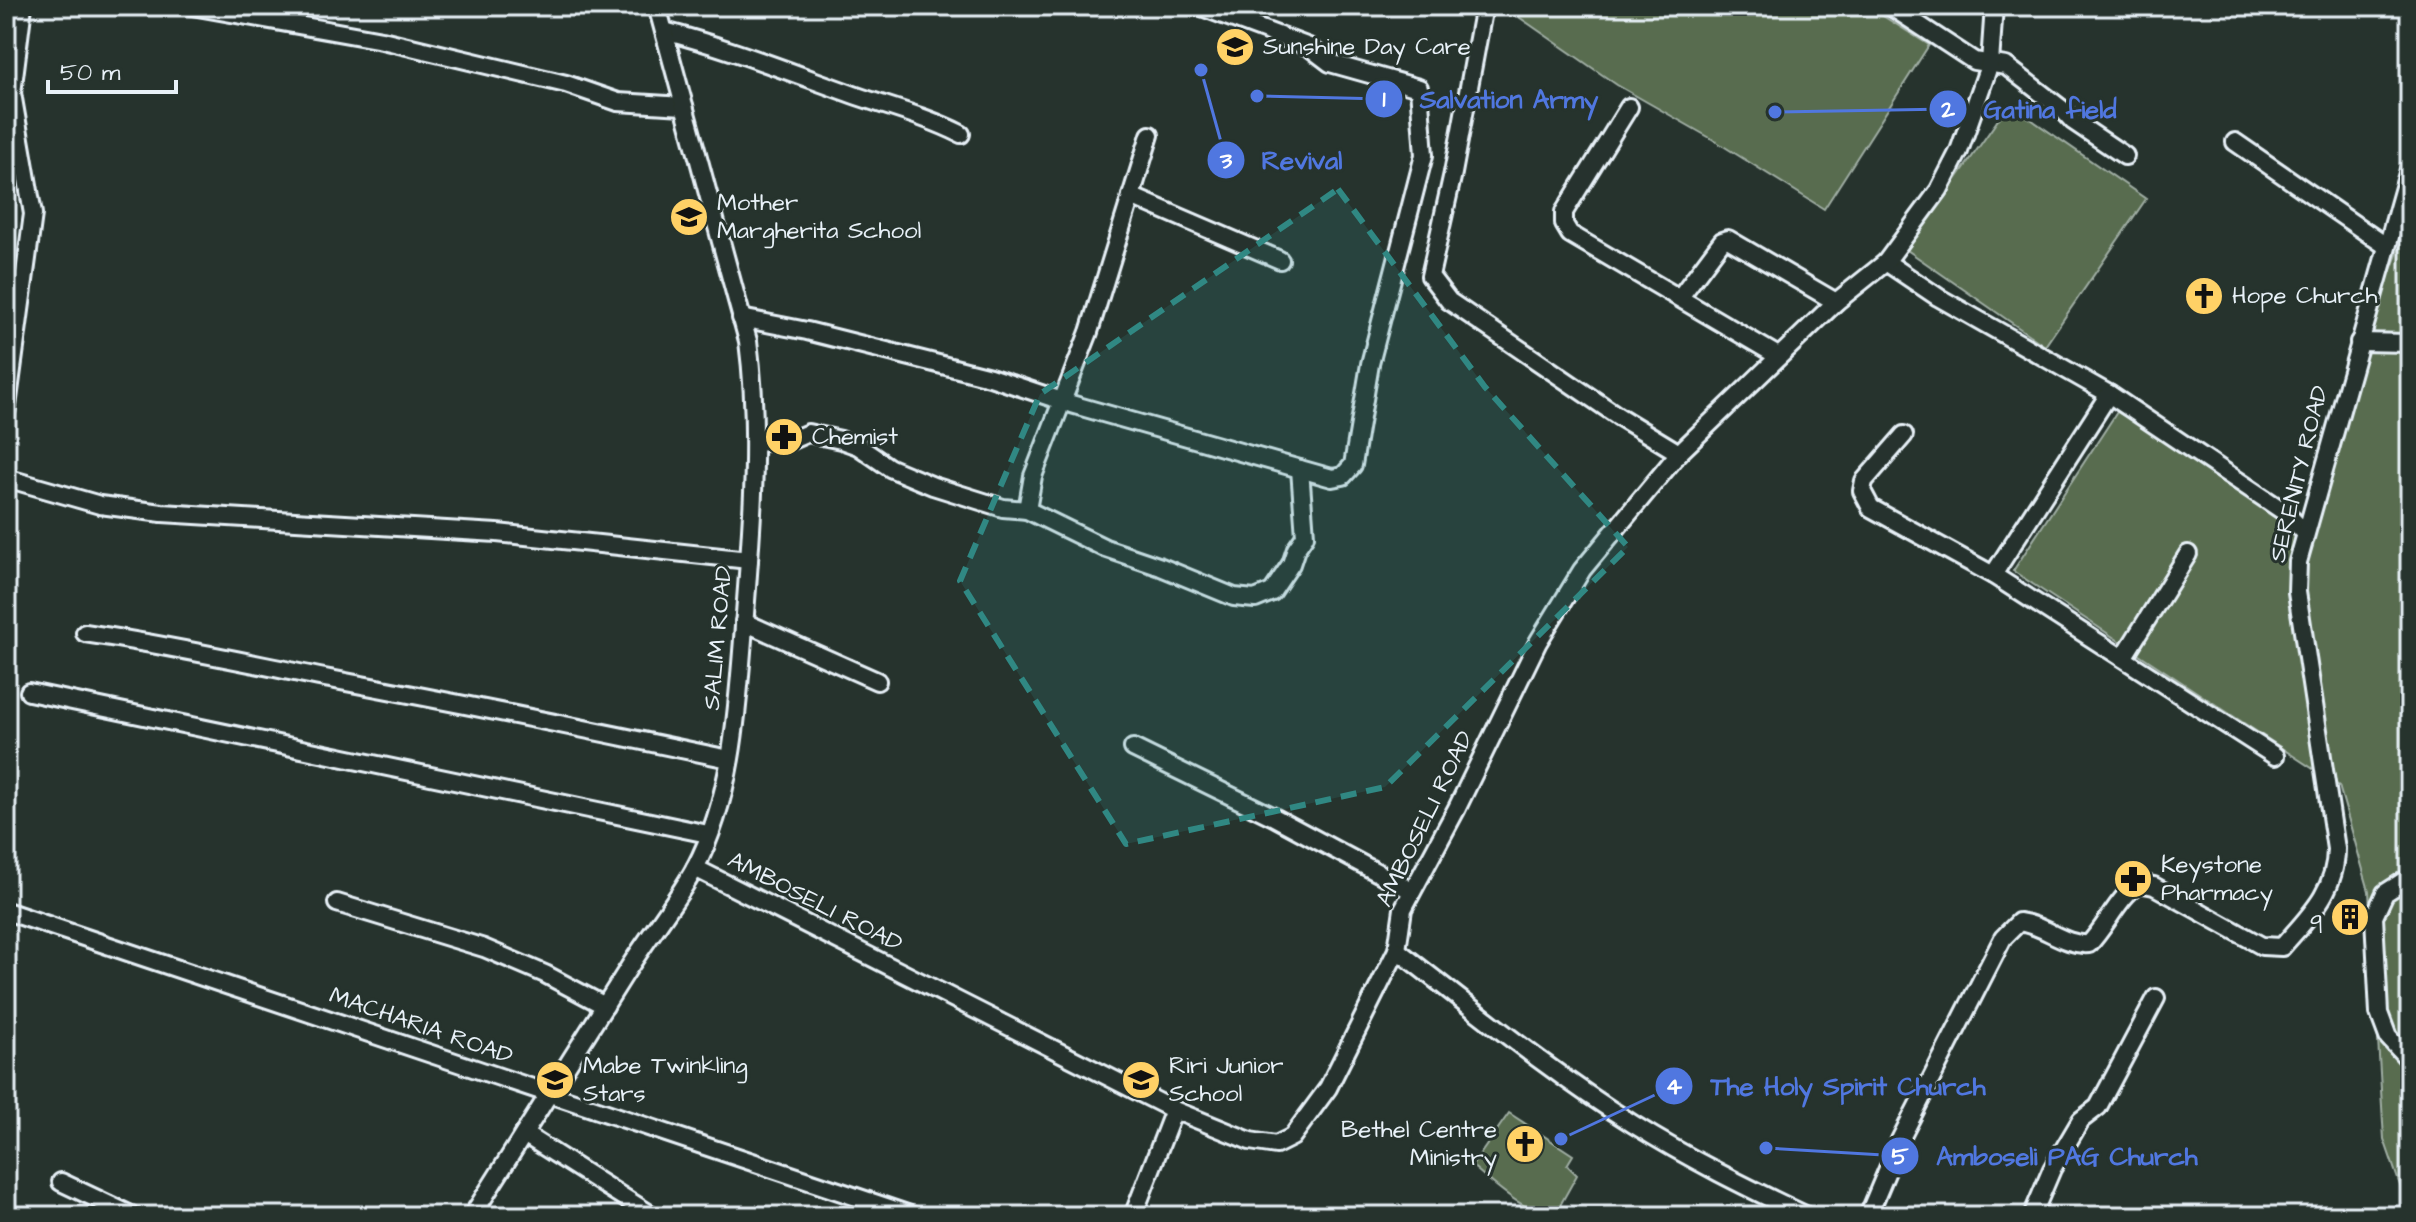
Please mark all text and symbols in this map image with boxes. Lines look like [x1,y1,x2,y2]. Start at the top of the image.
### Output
school or university icon: Sunshine Day Care [1214,26,1256,68]
place label: Sunshine Day Care [1263,30,1471,65]
scale bar [48,44,176,94]
text: 50 m [60,56,121,90]
callout: Salvation Army [1364,74,1614,124]
text: Salvation Army [1419,82,1599,121]
text: 1 [1382,83,1386,117]
callout: Gatina field [1928,84,2133,134]
text: Gatina field [1983,92,2117,128]
text: 2 [1940,93,1955,127]
callout: Revival [1206,135,1359,185]
text: Revival [1262,143,1342,179]
text: 3 [1219,144,1233,178]
place label: Mother Margherita School [717,186,921,249]
school or university icon: Mother Margherita School [668,196,710,238]
church icon: Hope Church [2183,275,2225,317]
place label: Hope Church [2232,279,2377,313]
street label: SERENITY ROAD [2261,382,2337,566]
pharmacy icon: Chemist [763,416,805,458]
place label: Chemist [812,420,898,454]
street label: SALIM ROAD [695,564,741,712]
street label: AMBOSELI ROAD [1368,725,1482,913]
street label: AMBOSELI ROAD [722,843,908,961]
place label: Keystone Pharmacy [2161,848,2273,911]
pharmacy icon: Keystone Pharmacy [2112,858,2154,900]
building icon: q [2329,896,2371,938]
place label: q [2310,900,2322,934]
street label: MACHARIA ROAD [325,979,517,1073]
place label: Mabe Twinkling Stars [583,1049,748,1111]
place label: Riri Junior School [1169,1049,1284,1111]
school or university icon: Mabe Twinkling Stars [534,1059,576,1101]
school or university icon: Riri Junior School [1120,1059,1162,1101]
callout: The Holy Spirit Church [1654,1061,2001,1111]
text: The Holy Spirit Church [1709,1069,1987,1108]
text: 4 [1666,1070,1683,1104]
place label: Bethel Centre Ministry [1341,1113,1497,1176]
church icon: Bethel Centre Ministry [1504,1123,1546,1165]
callout: Amboseli PAG Church [1880,1131,2214,1181]
text: Amboseli PAG Church [1936,1139,2199,1175]
text: 5 [1892,1140,1910,1174]

